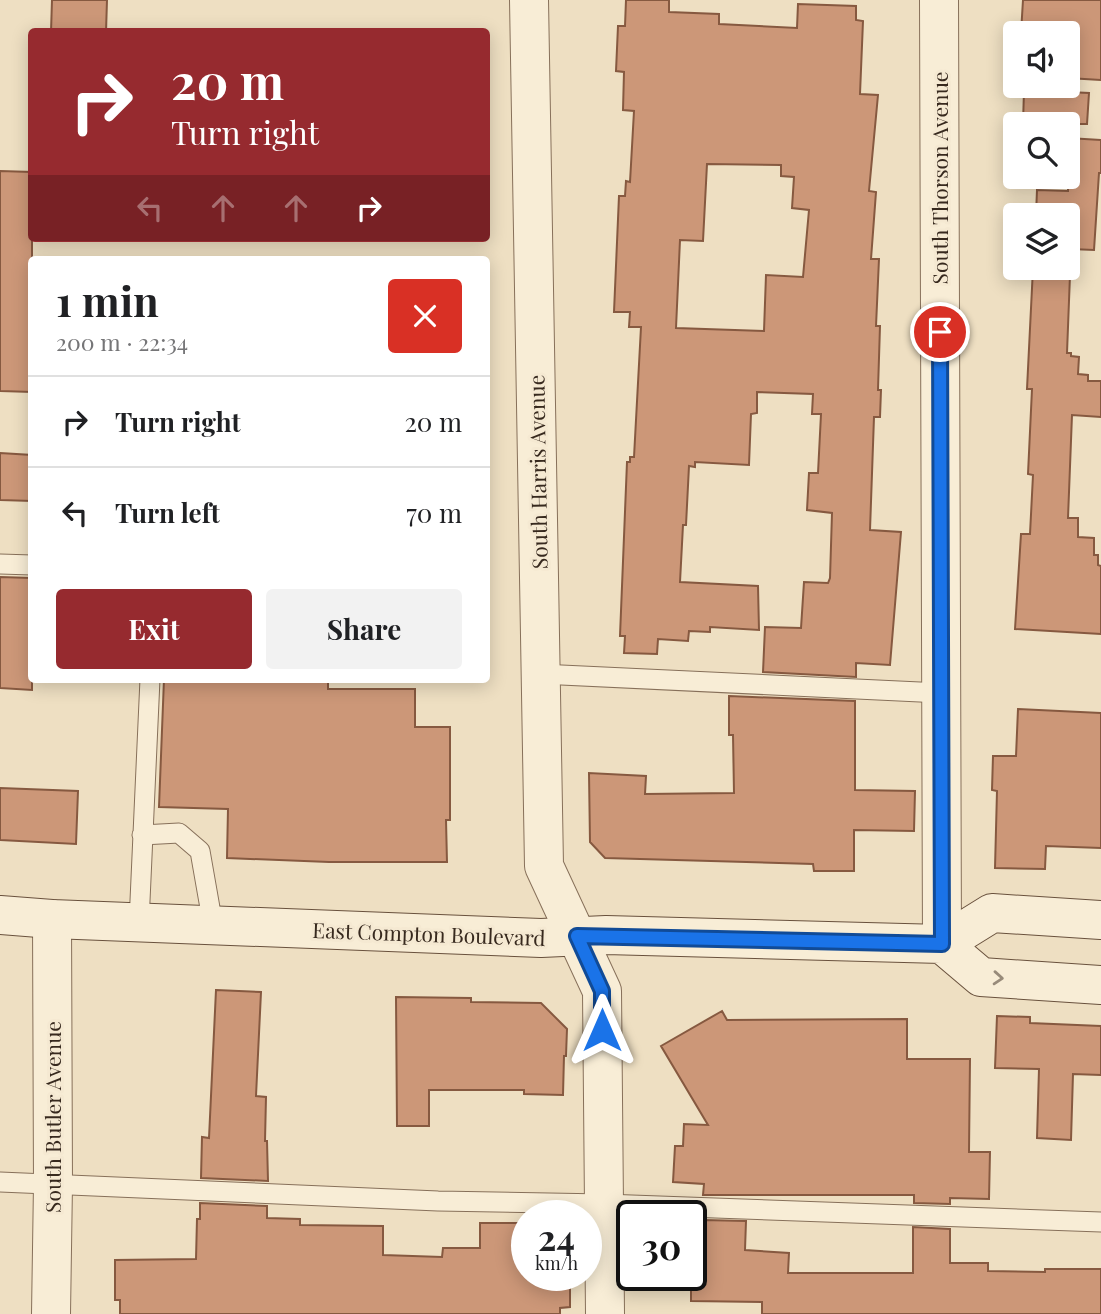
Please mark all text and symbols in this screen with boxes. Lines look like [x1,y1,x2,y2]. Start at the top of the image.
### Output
map controls [1003,21,1080,280]
button: sound [1003,21,1080,98]
text: 20 m [171,47,284,112]
icon: right [56,56,147,147]
street label: South Thorson Avenue [925,72,953,284]
text: Turn right [171,110,319,153]
button: search [1003,112,1080,189]
icon: left [131,189,169,227]
icon: ahead [204,189,242,227]
icon: ahead [277,189,315,227]
icon: right [350,189,388,227]
button: layers [1003,203,1080,280]
text: 1 min [56,272,159,328]
button: close [388,279,462,353]
pin [910,302,970,362]
icon: arrive [921,313,959,351]
text: 200 m · 22:34 [56,326,188,357]
street label: South Harris Avenue [521,375,553,569]
icon: right [56,403,94,441]
text: Turn right [115,404,241,439]
text: 20 m [404,404,462,439]
icon: left [56,494,94,532]
text: Turn left [115,495,220,530]
text: 70 m [406,495,462,530]
button: Exit [56,589,252,669]
button: Share [266,589,462,669]
street label: East Compton Boulevard [312,915,546,951]
one-way arrow [993,970,1004,985]
position arrow [565,993,639,1067]
street label: South Butler Avenue [38,1021,66,1213]
speed limit sign: 30 [616,1200,707,1291]
text: 24 [538,1213,575,1260]
text: km/h [535,1251,578,1275]

